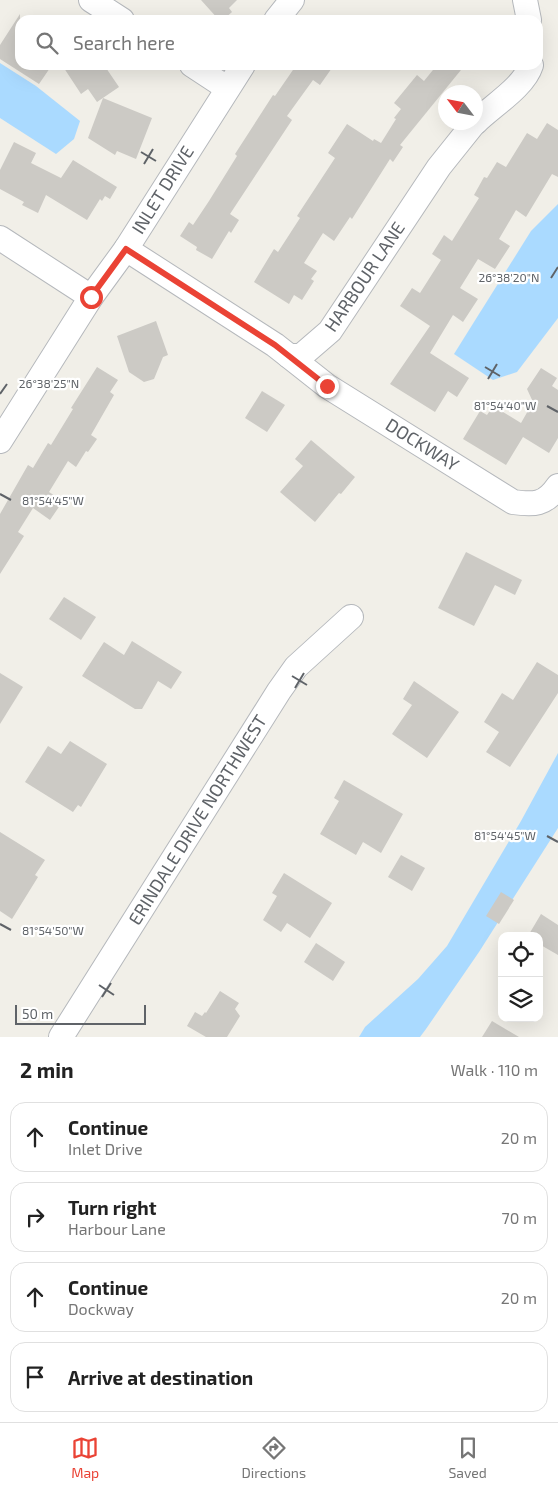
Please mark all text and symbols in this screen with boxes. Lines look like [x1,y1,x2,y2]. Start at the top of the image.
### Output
search box [15,15,543,70]
icon: search [33,29,61,57]
text: Search here [73,31,175,54]
north arrow [438,85,483,130]
street label: INLET DRIVE [126,141,198,238]
street label: HARBOUR LANE [319,217,409,336]
text: 26°38'20"N [478,270,540,284]
route start [80,286,103,309]
route end [316,375,339,398]
text: 26°38'25"N [19,376,79,390]
text: 81°54'40"W [474,398,536,412]
street label: DOCKWAY [382,413,464,476]
text: 81°54'45"W [22,493,84,507]
street label: ERINDALE DRIVE NORTHWEST [123,710,271,929]
text: 81°54'45"W [474,828,536,842]
text: 81°54'50"W [22,923,84,937]
map controls [498,932,543,1022]
button: locate [498,932,543,977]
button: layers [498,977,543,1022]
scale bar [15,1002,146,1025]
text: 50 m [22,1005,53,1022]
text: 2 min [20,1057,74,1082]
text: Walk · 110 m [451,1060,538,1079]
text: Continue [68,1116,148,1139]
icon: ahead [21,1123,49,1151]
text: 20 m [501,1128,537,1147]
text: Inlet Drive [68,1139,142,1158]
text: Turn right [68,1196,156,1219]
icon: right [21,1203,49,1231]
text: 70 m [502,1208,537,1227]
text: Harbour Lane [68,1219,166,1238]
text: Continue [68,1276,148,1299]
icon: ahead [21,1283,49,1311]
text: 20 m [501,1288,537,1307]
text: Dockway [68,1299,134,1318]
icon: arrive [21,1363,49,1391]
text: Arrive at destination [68,1366,253,1389]
tab: Map [71,1434,99,1481]
tab: Directions [242,1434,306,1481]
tab: Saved [448,1434,487,1481]

